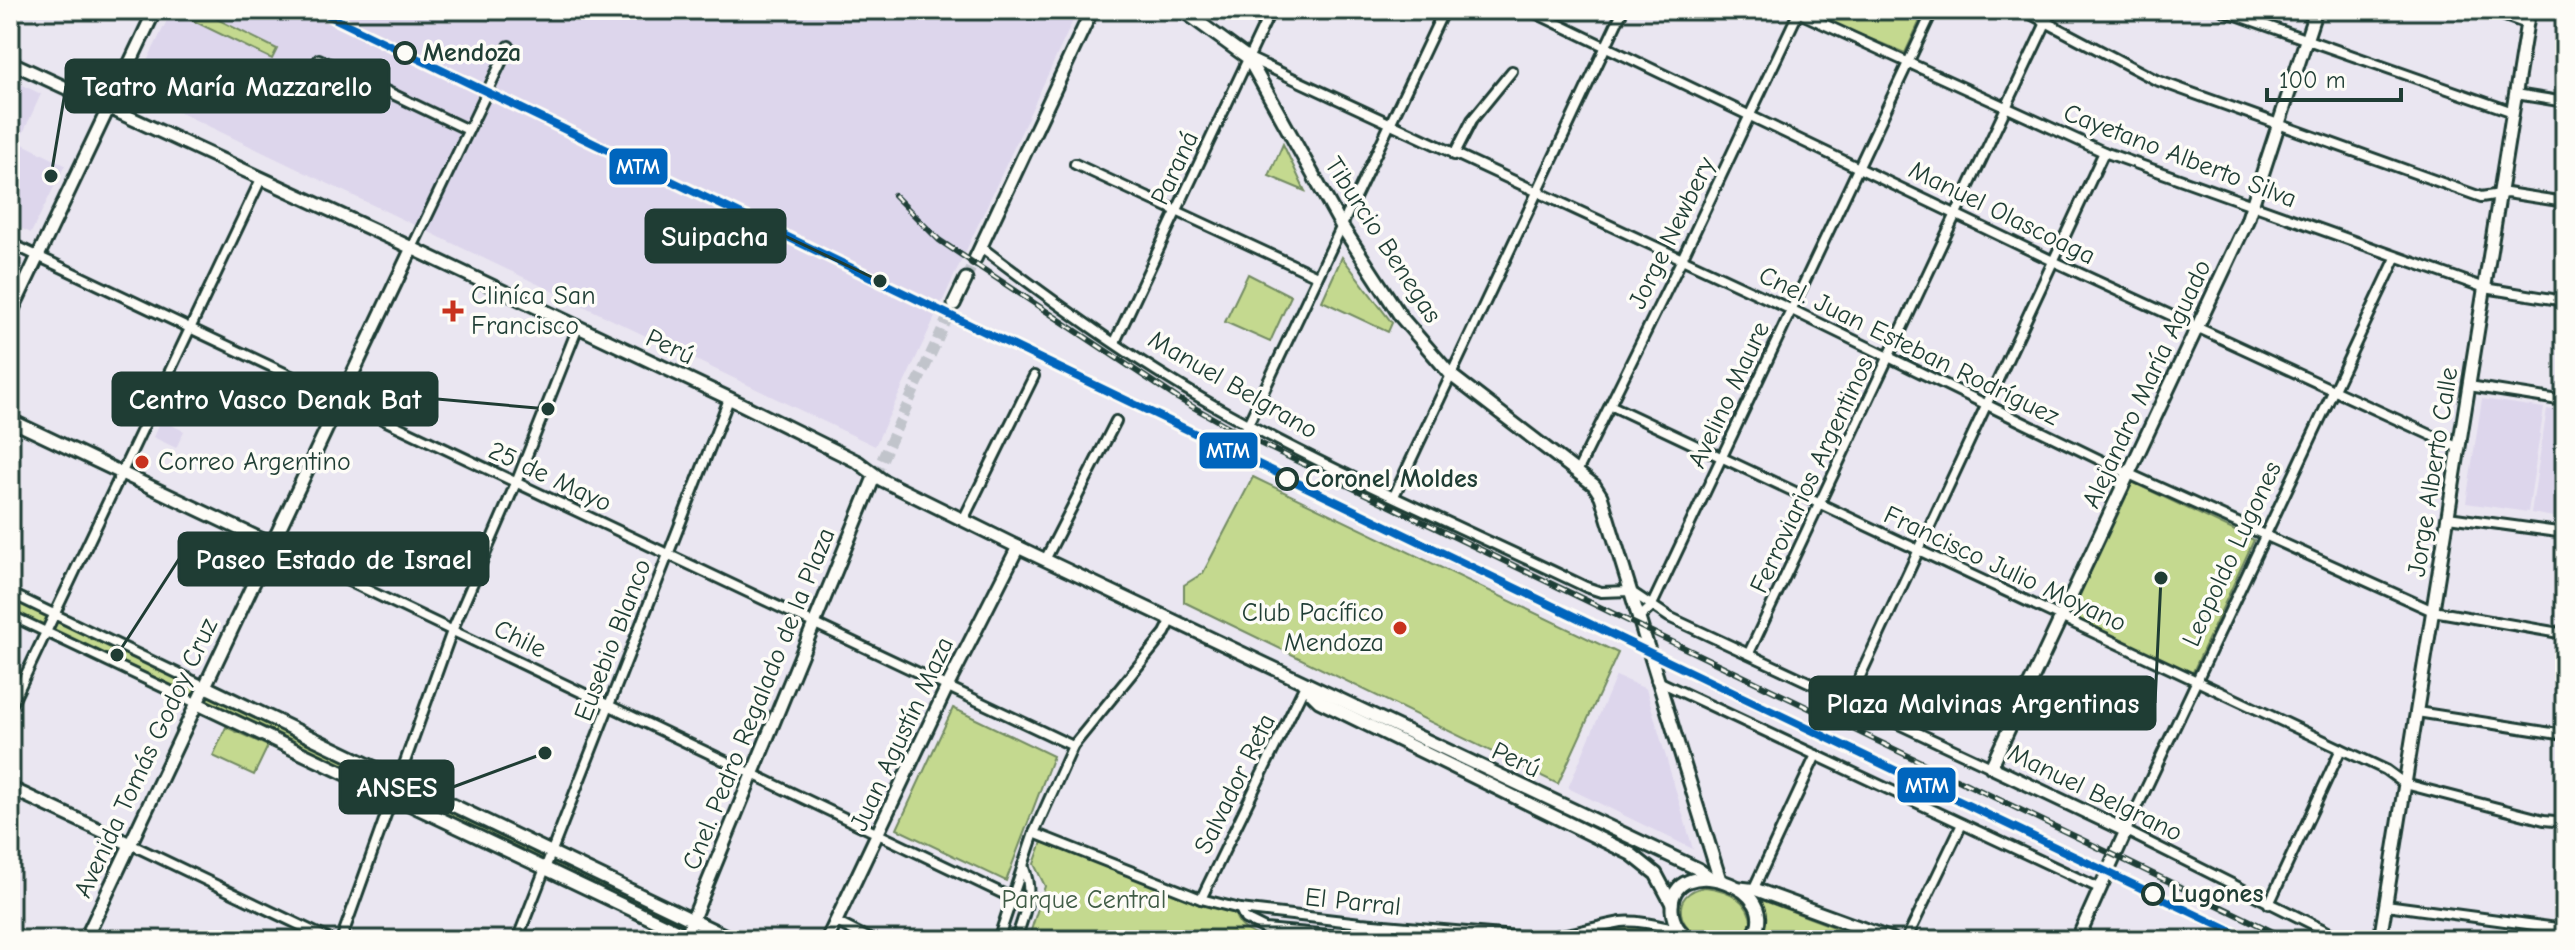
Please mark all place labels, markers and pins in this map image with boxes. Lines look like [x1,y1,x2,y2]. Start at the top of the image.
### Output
place label: Mendoza [423,38,521,68]
marker: Mendoza [394,42,416,64]
callout: Teatro María Mazzarello [66,60,389,112]
callout: Suipacha [646,210,785,262]
place label: Cliníca San Francisco [471,281,596,341]
marker: Cliníca San Francisco [442,300,464,322]
callout: Centro Vasco Denak Bat [113,373,437,425]
place label: Correo Argentino [158,447,351,477]
marker: Correo Argentino [133,453,151,471]
place label: Coronel Moldes [1305,464,1478,494]
marker: Coronel Moldes [1276,468,1298,490]
callout: Paseo Estado de Israel [179,533,488,585]
place label: Club Pacífico Mendoza [1242,598,1384,658]
marker: Club Pacífico Mendoza [1391,619,1409,637]
callout: Plaza Malvinas Argentinas [1810,677,2155,729]
callout: ANSES [340,761,453,813]
place label: Lugones [2171,879,2263,909]
marker: Lugones [2142,883,2164,905]

